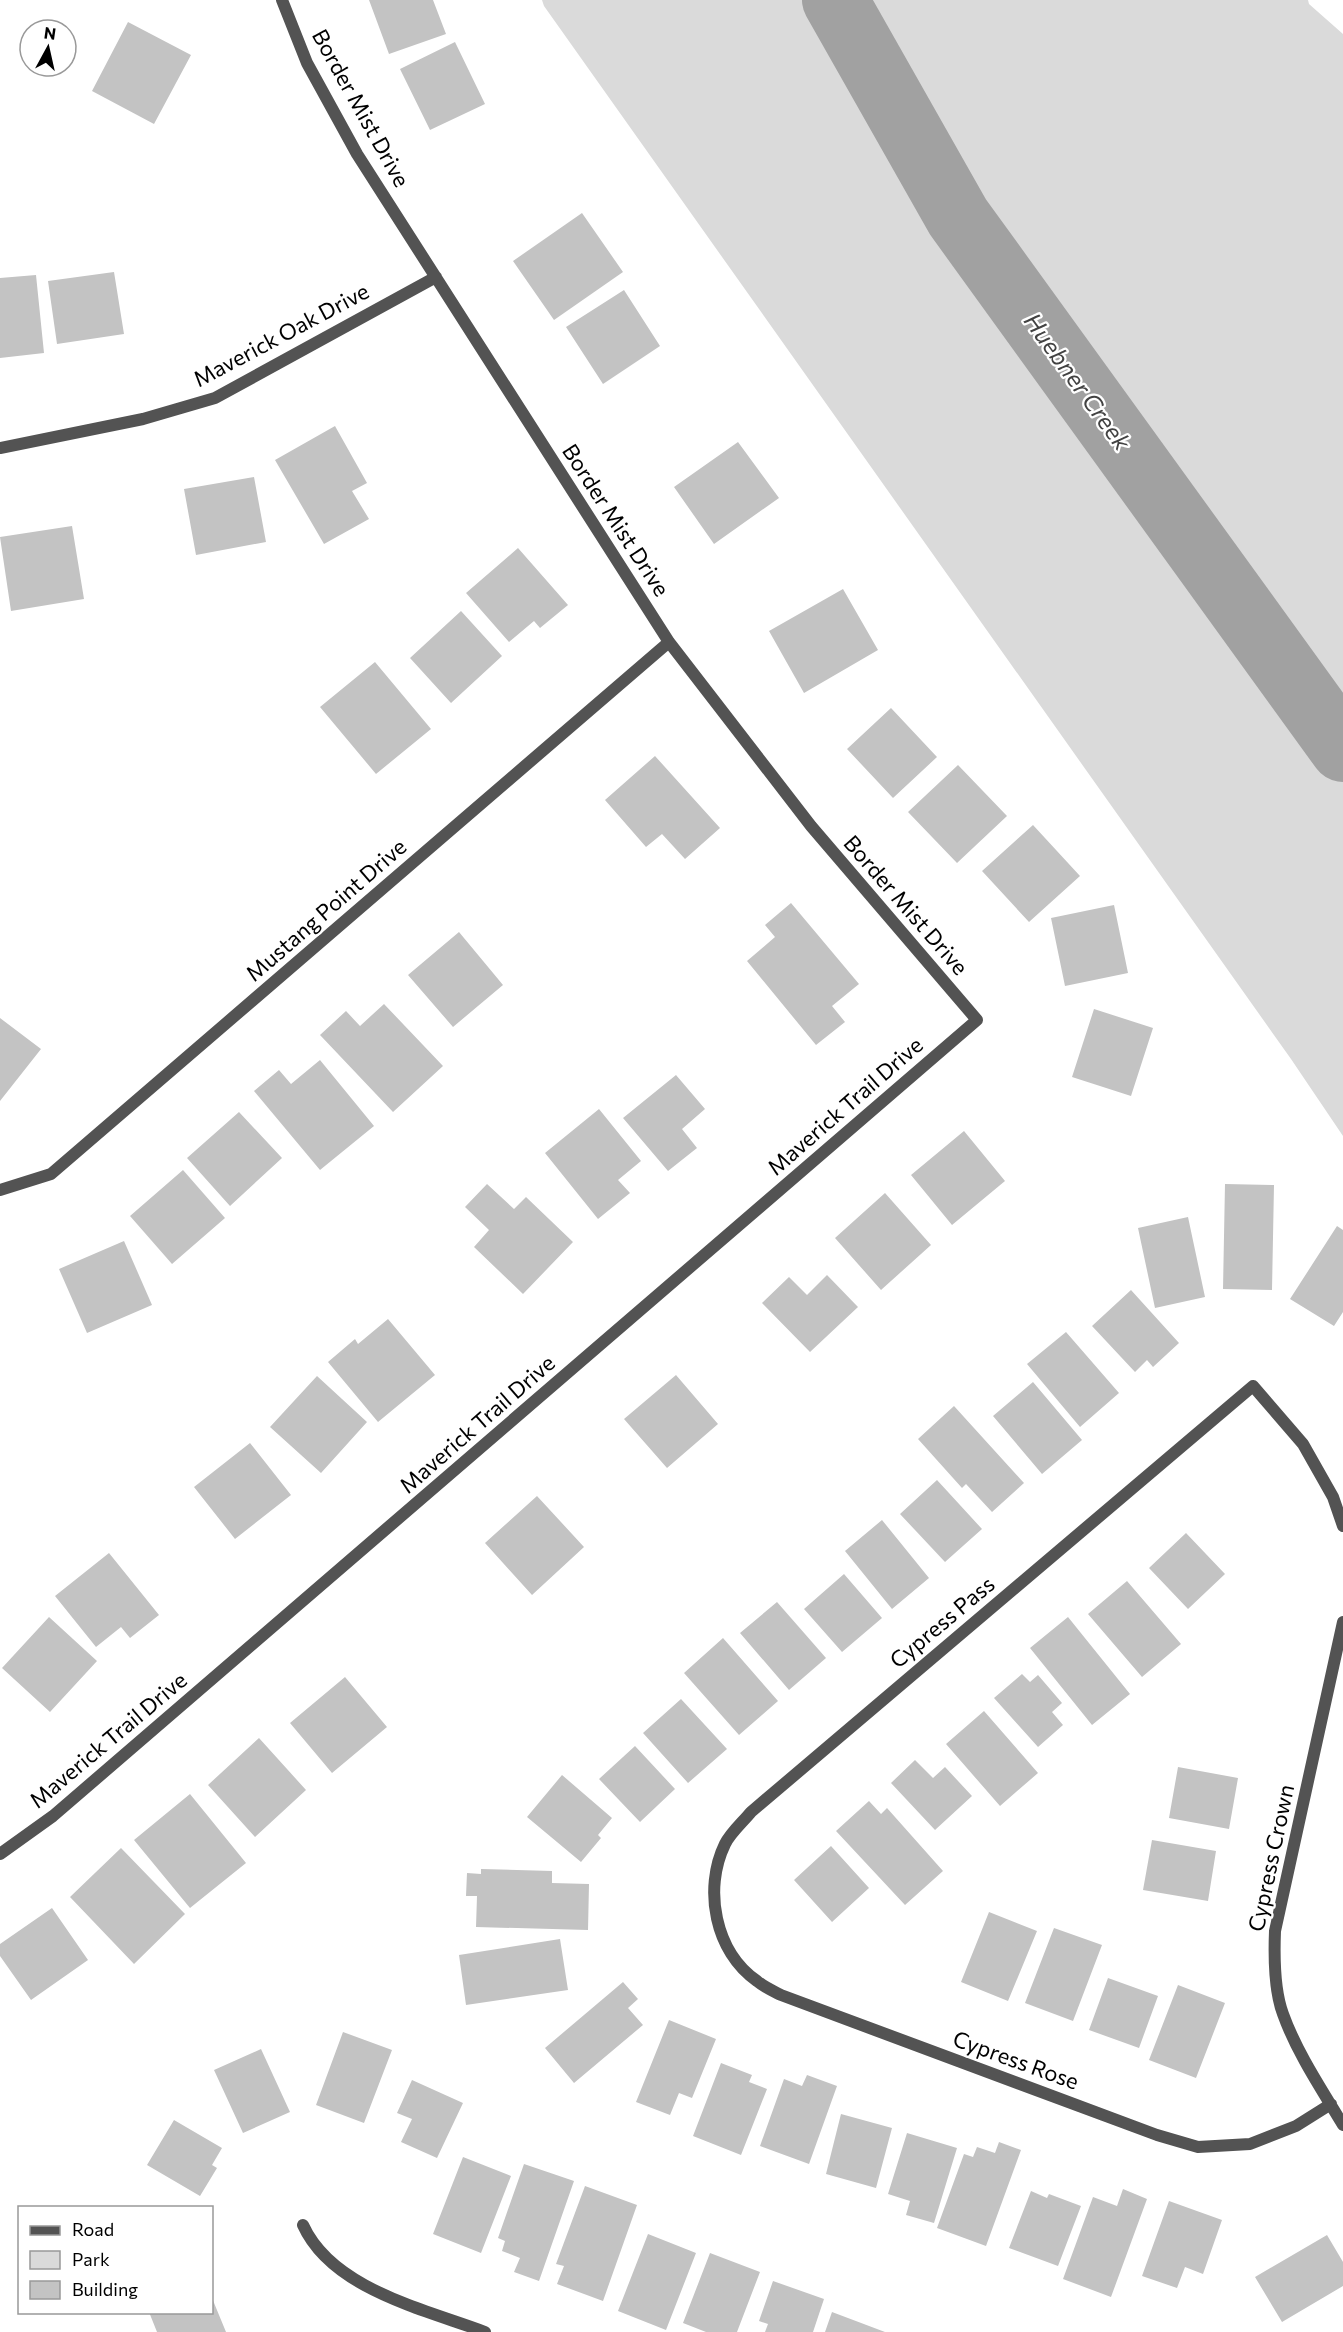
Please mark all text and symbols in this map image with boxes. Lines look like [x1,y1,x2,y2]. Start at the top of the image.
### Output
north arrow [18,18,78,78]
text: N [43,22,57,43]
street label: Border Mist Drive [307,24,416,191]
street label: Maverick Oak Drive [188,277,373,392]
water label: Huebner Creek [1019,307,1138,456]
street label: Border Mist Drive [557,439,676,601]
street label: Border Mist Drive [838,829,974,980]
street label: Mustang Point Drive [240,833,411,987]
street label: Maverick Trail Drive [761,1031,928,1180]
street label: Maverick Trail Drive [393,1349,560,1498]
street label: Cypress Pass [884,1570,1000,1673]
street label: Maverick Trail Drive [24,1666,192,1813]
street label: Cypress Crown [1242,1782,1299,1934]
street label: Cypress Rose [950,2024,1083,2095]
legend [18,2206,213,2314]
text: Road [72,2218,114,2240]
text: Park [72,2248,110,2270]
text: Building [72,2278,138,2300]

